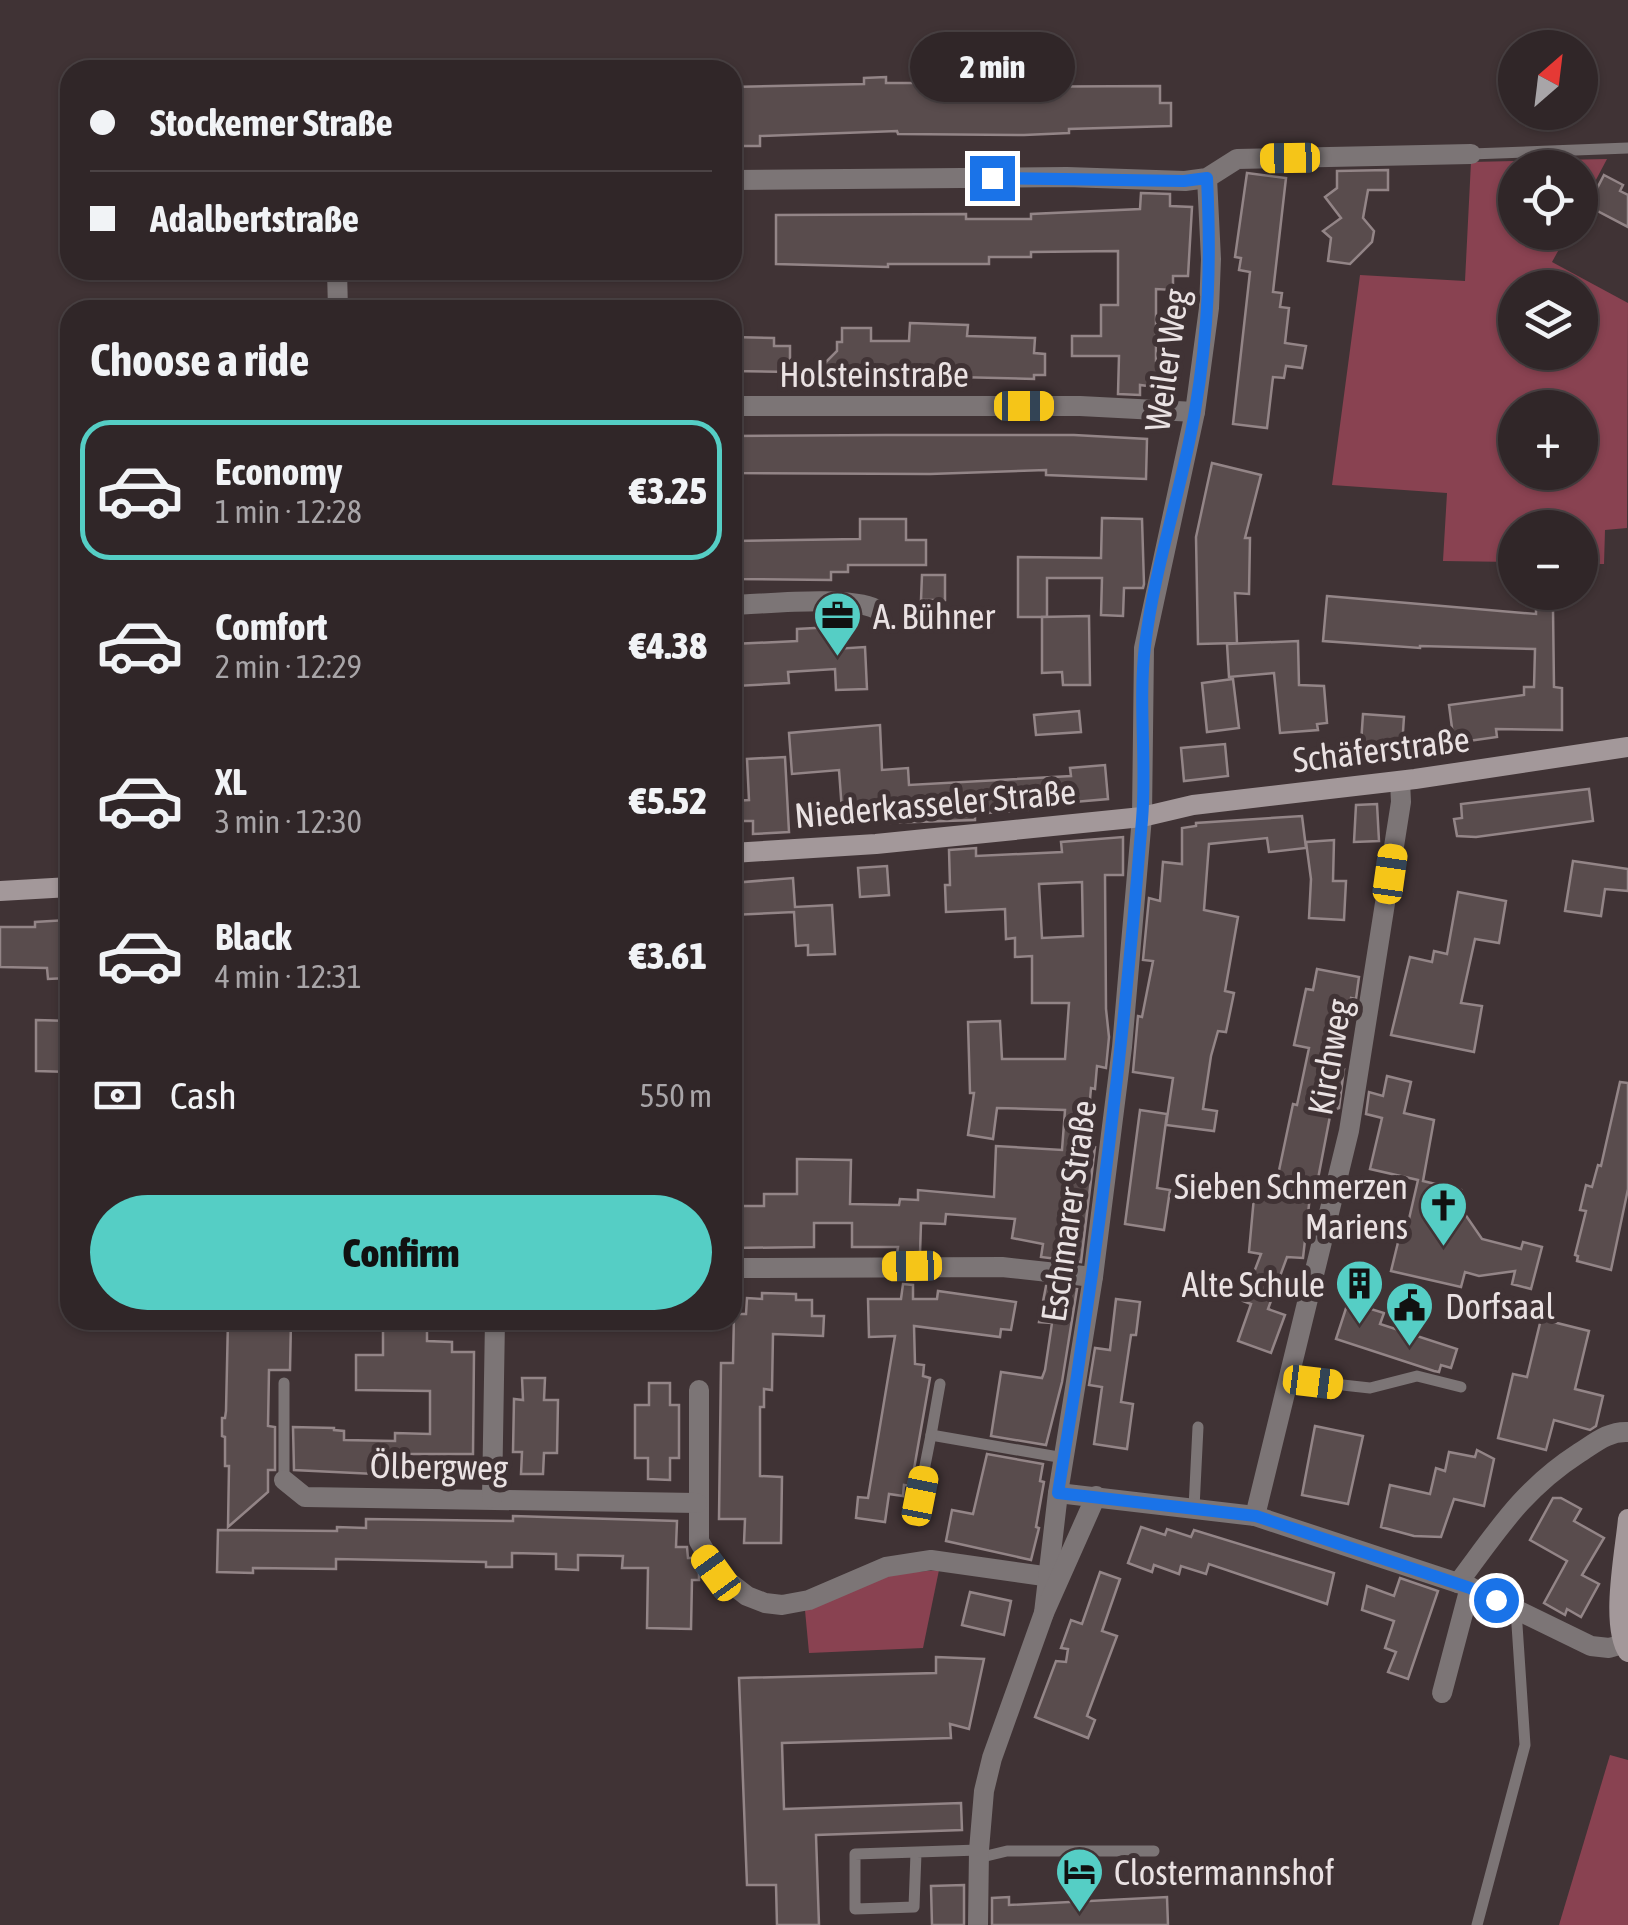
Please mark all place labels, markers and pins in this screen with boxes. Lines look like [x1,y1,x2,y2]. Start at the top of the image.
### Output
office icon: A. Bühner [812,590,864,658]
place label: A. Bühner [873,596,996,636]
place label: Sieben Schmerzen Mariens [1174,1166,1408,1246]
church icon: Sieben Schmerzen Mariens [1417,1180,1469,1248]
building icon: Alte Schule [1334,1258,1386,1326]
place label: Alte Schule [1182,1264,1325,1304]
public building icon: Dorfsaal [1384,1280,1436,1348]
place label: Dorfsaal [1445,1286,1555,1326]
hotel icon: Clostermannshof [1053,1846,1105,1914]
place label: Clostermannshof [1114,1852,1335,1892]

